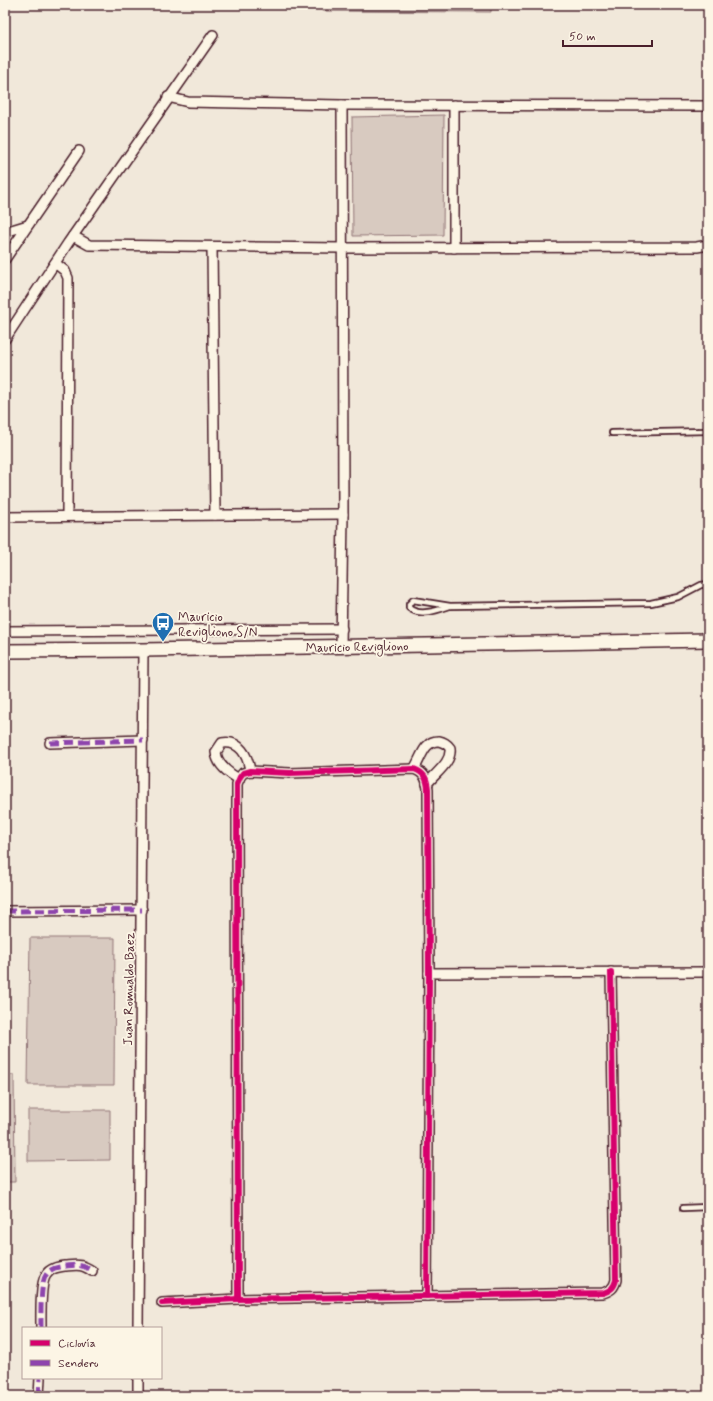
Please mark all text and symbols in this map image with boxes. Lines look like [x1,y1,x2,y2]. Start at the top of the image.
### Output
scale bar [563,22,652,48]
text: 50 m [569,29,596,45]
place label: Mauricio Revigliono S/N [178,609,258,642]
bus stop icon: Mauricio Revigliono S/N [150,610,176,643]
street label: Mauricio Revigliono [305,638,409,658]
street label: Juan Romualdo Baez [120,932,139,1046]
legend [22,1327,162,1379]
text: Ciclovía [58,1336,96,1352]
text: Sendero [58,1356,99,1372]

